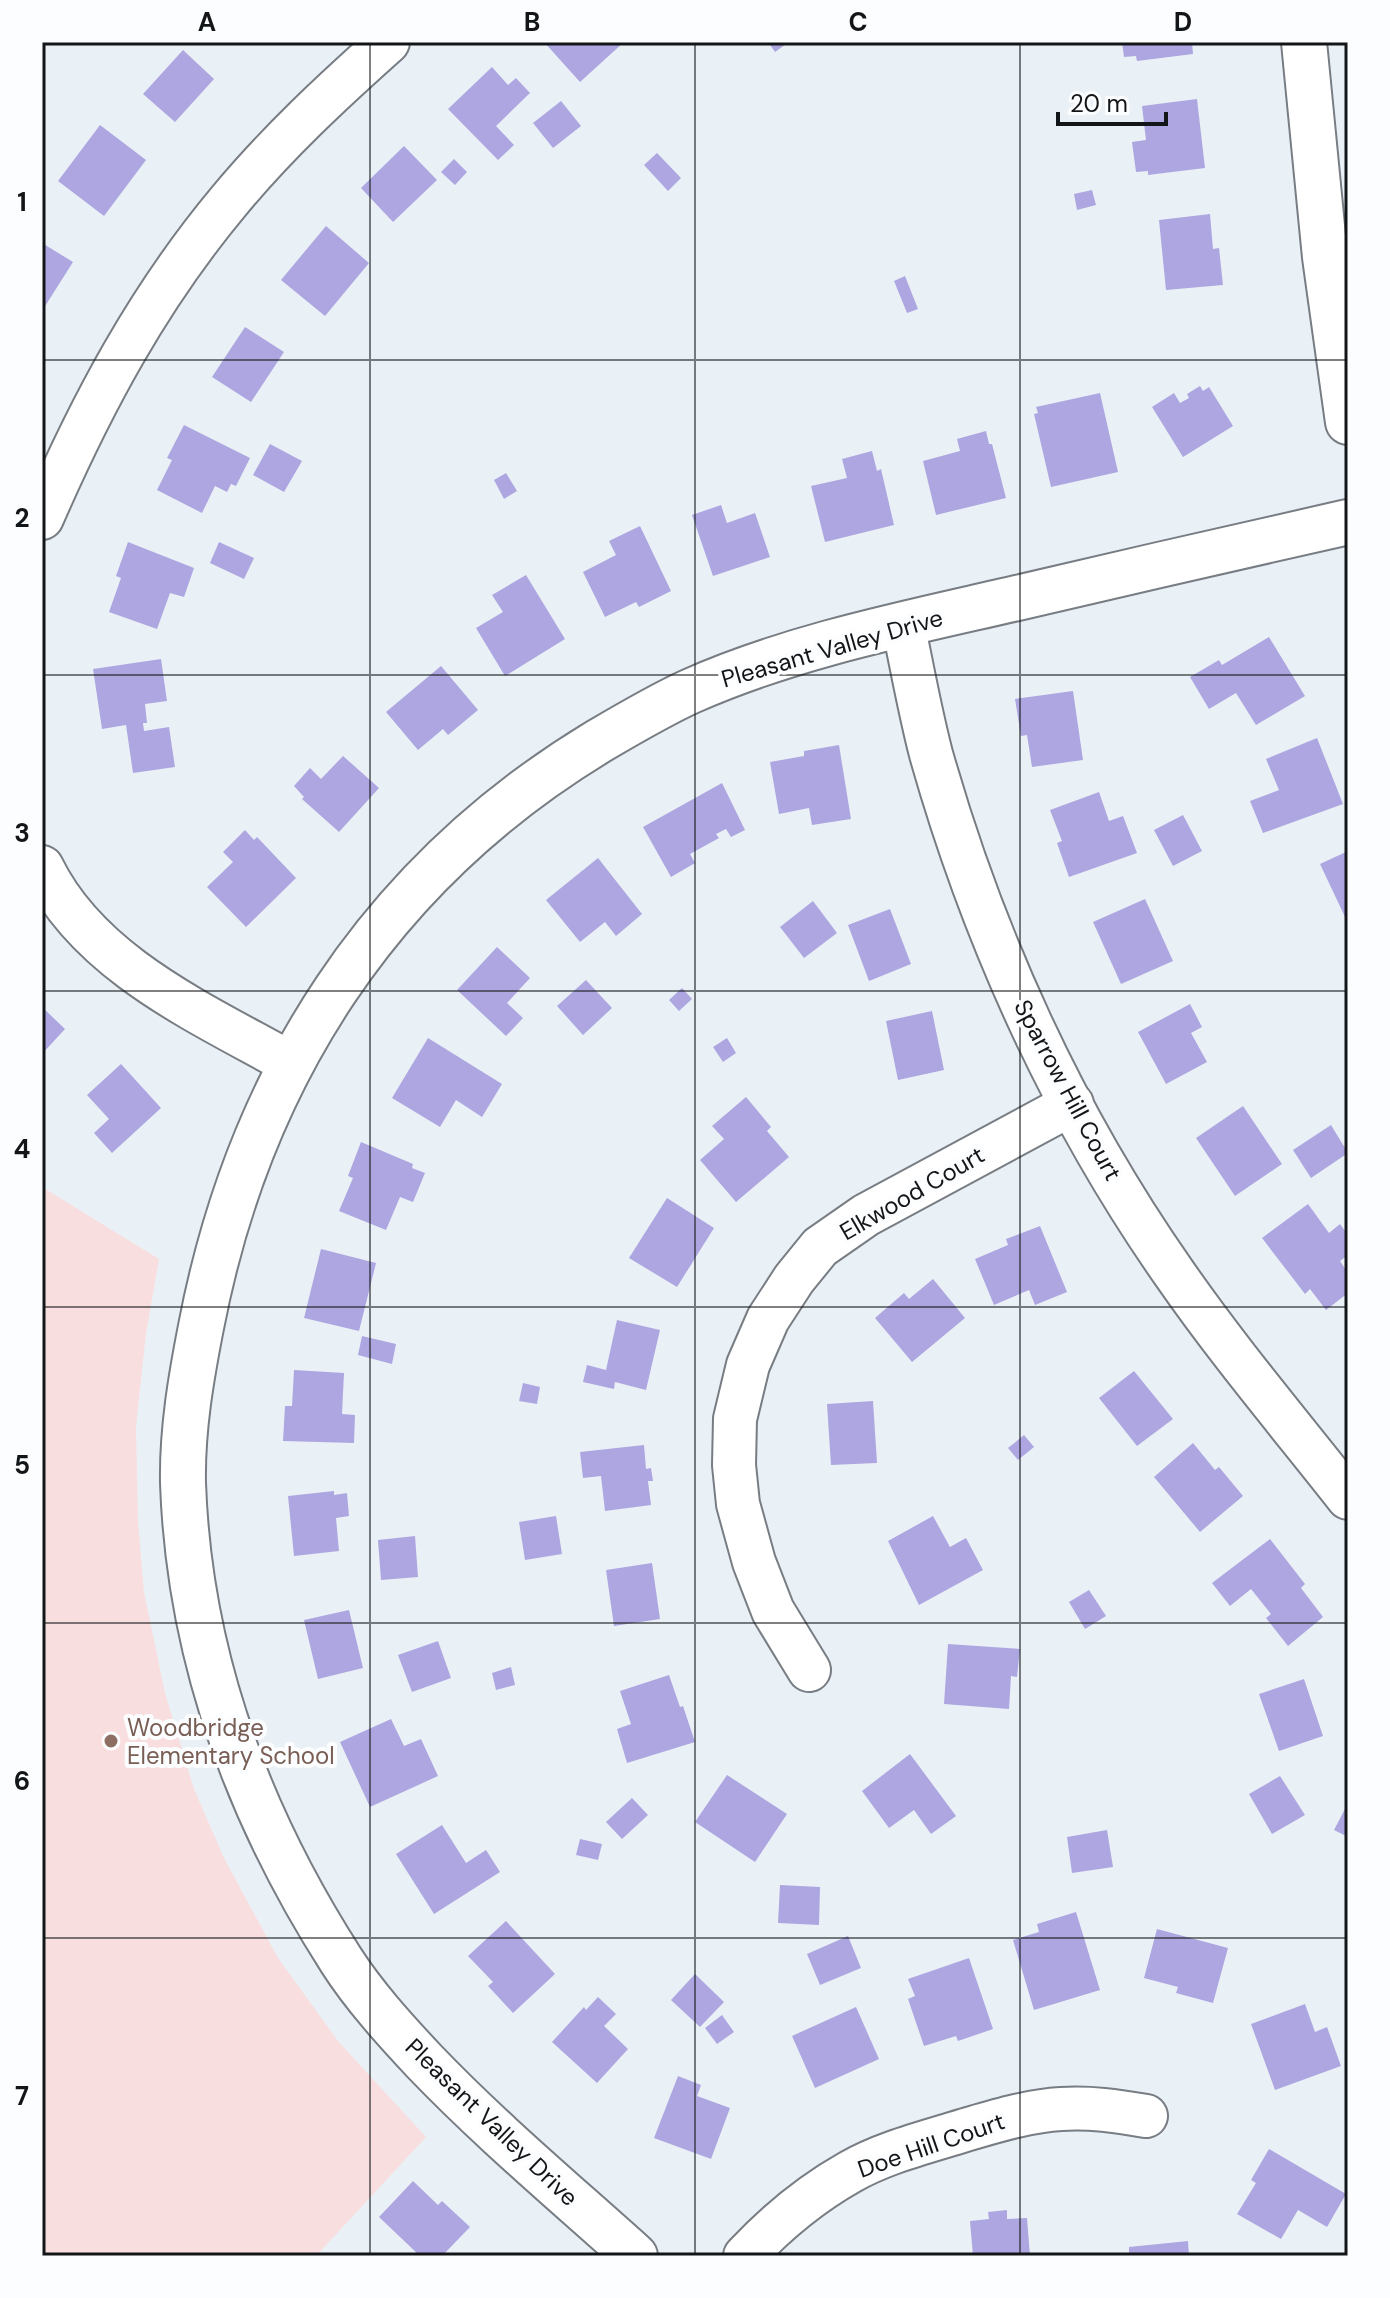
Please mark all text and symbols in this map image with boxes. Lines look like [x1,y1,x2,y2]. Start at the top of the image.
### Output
text: A [198,5,216,39]
text: B [524,5,540,39]
text: C [848,5,868,39]
text: D [1174,5,1192,39]
scale bar [1058,76,1166,126]
text: 20 m [1070,88,1128,119]
text: 1 [17,185,27,219]
text: 2 [14,501,30,535]
street label: Pleasant Valley Drive [718,602,946,694]
text: 3 [14,816,30,850]
street label: Sparrow Hill Court [1007,994,1129,1186]
text: 4 [14,1132,30,1166]
street label: Elkwood Court [834,1139,990,1247]
text: 5 [14,1448,30,1482]
place label: Woodbridge Elementary School [127,1712,335,1771]
marker: Woodbridge Elementary School [102,1732,120,1750]
text: 6 [14,1764,30,1798]
street label: Pleasant Valley Drive [399,2031,585,2213]
text: 7 [15,2079,29,2113]
street label: Doe Hill Court [853,2105,1009,2185]

